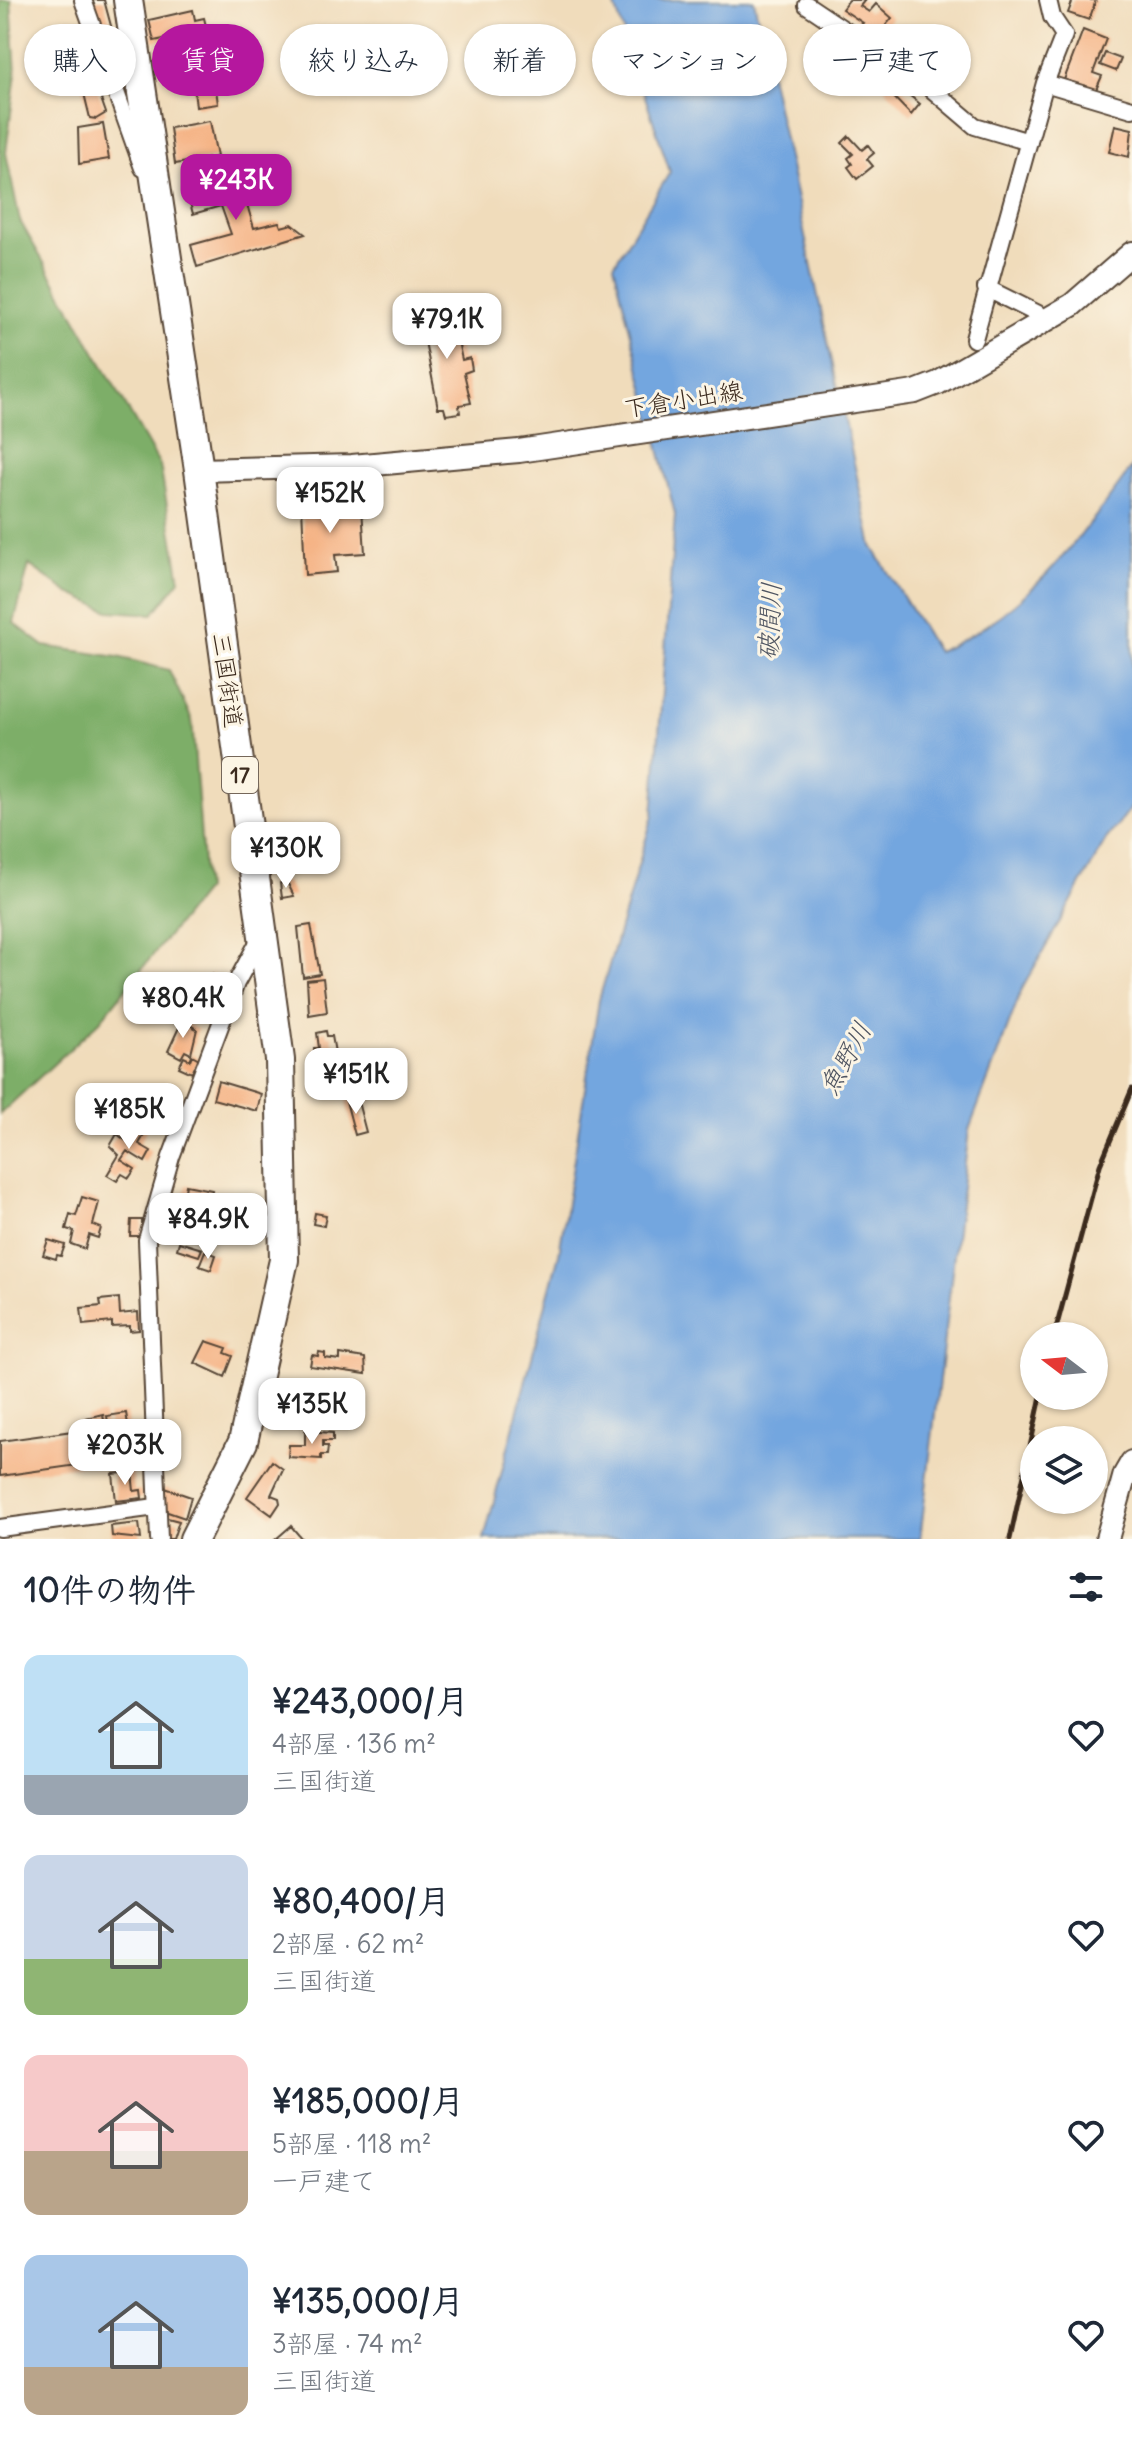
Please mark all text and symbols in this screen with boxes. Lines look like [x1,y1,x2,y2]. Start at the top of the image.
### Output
chip: 購入 [24,24,136,96]
chip: 賃貸 [152,24,264,96]
chip: 絞り込み [280,24,448,96]
chip: 新着 [464,24,576,96]
chip: マンション [592,24,787,96]
chip: 一戸建て [803,24,971,96]
pin: ¥243K [180,154,292,222]
text: ¥243K [199,163,273,196]
pin: ¥79.1K [382,293,512,361]
text: ¥79.1K [410,302,484,335]
street label: 下倉小出線 [621,375,745,423]
pin: ¥152K [274,467,386,535]
text: ¥152K [295,476,365,509]
water label: 破間川 [750,581,788,661]
street label: 三国街道 [206,630,250,730]
road number: 17 [222,757,258,793]
pin: ¥130K [230,822,342,890]
text: ¥130K [249,831,323,864]
pin: ¥80.4K [118,972,248,1040]
text: ¥80.4K [141,981,225,1014]
water label: 魚野川 [812,1016,878,1100]
pin: ¥151K [300,1048,412,1116]
text: ¥151K [323,1057,389,1090]
pin: ¥185K [73,1083,185,1151]
text: ¥185K [93,1092,165,1125]
pin: ¥84.9K [143,1193,273,1261]
text: ¥84.9K [167,1202,249,1235]
north arrow [1020,1322,1108,1410]
map controls [1020,1322,1108,1514]
pin: ¥135K [256,1378,368,1446]
text: ¥135K [276,1387,348,1420]
pin: ¥203K [69,1419,181,1487]
button: layers [1020,1426,1108,1514]
text: ¥203K [86,1428,164,1461]
icon: filters [1064,1565,1108,1609]
text: 10件の物件 [24,1568,196,1611]
text: ¥243,000/月 [272,1679,469,1722]
icon: home [88,1687,184,1783]
icon: heart [1064,1713,1108,1757]
text: 4部屋 · 136 m² [272,1727,436,1760]
text: 三国街道 [272,1764,376,1797]
text: ¥80,400/月 [272,1879,451,1922]
icon: home [88,1887,184,1983]
icon: heart [1064,1913,1108,1957]
text: 2部屋 · 62 m² [272,1927,424,1960]
text: 三国街道 [272,1964,376,1997]
text: ¥185,000/月 [272,2079,465,2122]
icon: home [88,2087,184,2183]
icon: heart [1064,2113,1108,2157]
text: 5部屋 · 118 m² [272,2127,431,2160]
text: 一戸建て [272,2164,376,2197]
text: ¥135,000/月 [272,2279,464,2322]
icon: home [88,2287,184,2383]
icon: heart [1064,2313,1108,2357]
text: 3部屋 · 74 m² [272,2327,423,2360]
text: 三国街道 [272,2364,376,2397]

